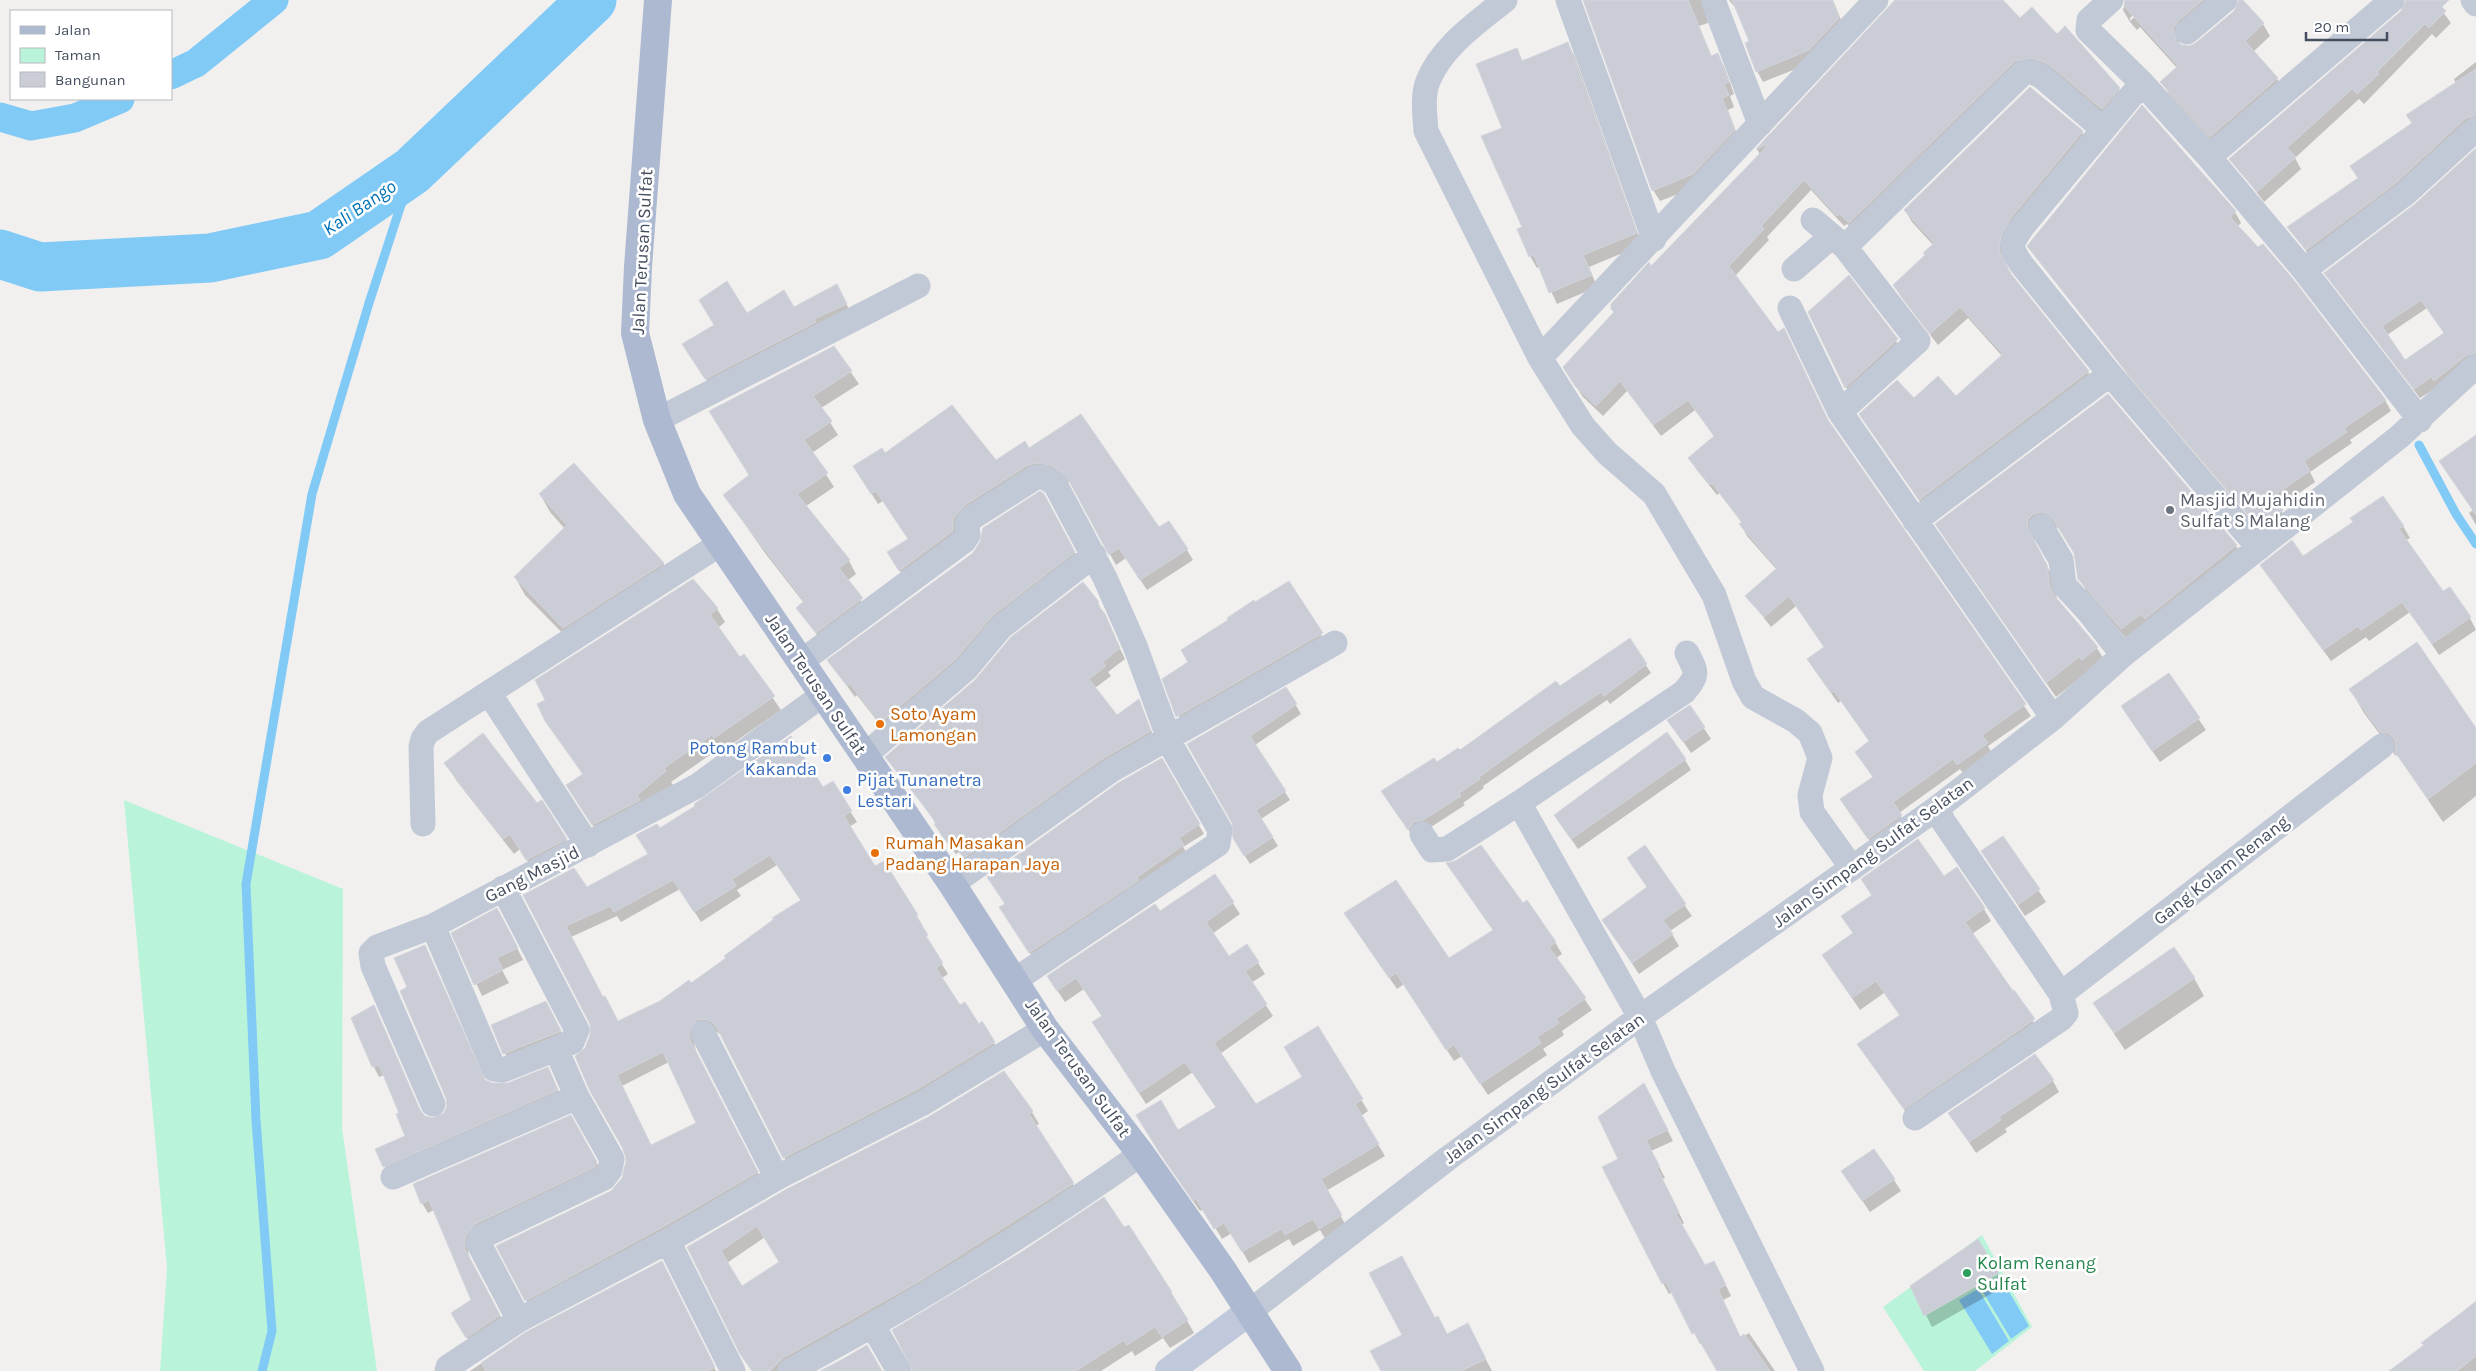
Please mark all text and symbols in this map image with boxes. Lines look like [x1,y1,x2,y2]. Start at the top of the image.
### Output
legend [10,10,172,100]
scale bar [2306,10,2387,42]
text: 20 m [2314,18,2349,36]
text: Jalan [55,21,91,39]
text: Taman [55,46,101,64]
text: Bangunan [55,71,126,89]
street label: Jalan Terusan Sulfat [627,168,657,335]
water label: Kali Bango [319,175,401,240]
place label: Masjid Mujahidin Sulfat S Malang [2180,489,2325,532]
marker: Masjid Mujahidin Sulfat S Malang [2164,504,2176,516]
street label: Jalan Terusan Sulfat [761,609,872,759]
place label: Soto Ayam Lamongan [890,703,977,746]
marker: Soto Ayam Lamongan [874,718,886,730]
place label: Potong Rambut Kakanda [689,737,817,780]
marker: Potong Rambut Kakanda [821,752,833,764]
place label: Pijat Tunanetra Lestari [857,769,982,812]
street label: Jalan Simpang Sulfat Selatan [1768,772,1978,932]
marker: Pijat Tunanetra Lestari [841,784,853,796]
street label: Gang Kolam Renang [2149,810,2293,930]
place label: Rumah Masakan Padang Harapan Jaya [885,832,1060,875]
street label: Gang Masjid [481,841,583,907]
marker: Rumah Masakan Padang Harapan Jaya [869,847,881,859]
street label: Jalan Terusan Sulfat [1020,994,1136,1142]
street label: Jalan Simpang Sulfat Selatan [1439,1008,1649,1168]
place label: Kolam Renang Sulfat [1977,1252,2096,1295]
marker: Kolam Renang Sulfat [1961,1267,1973,1279]

